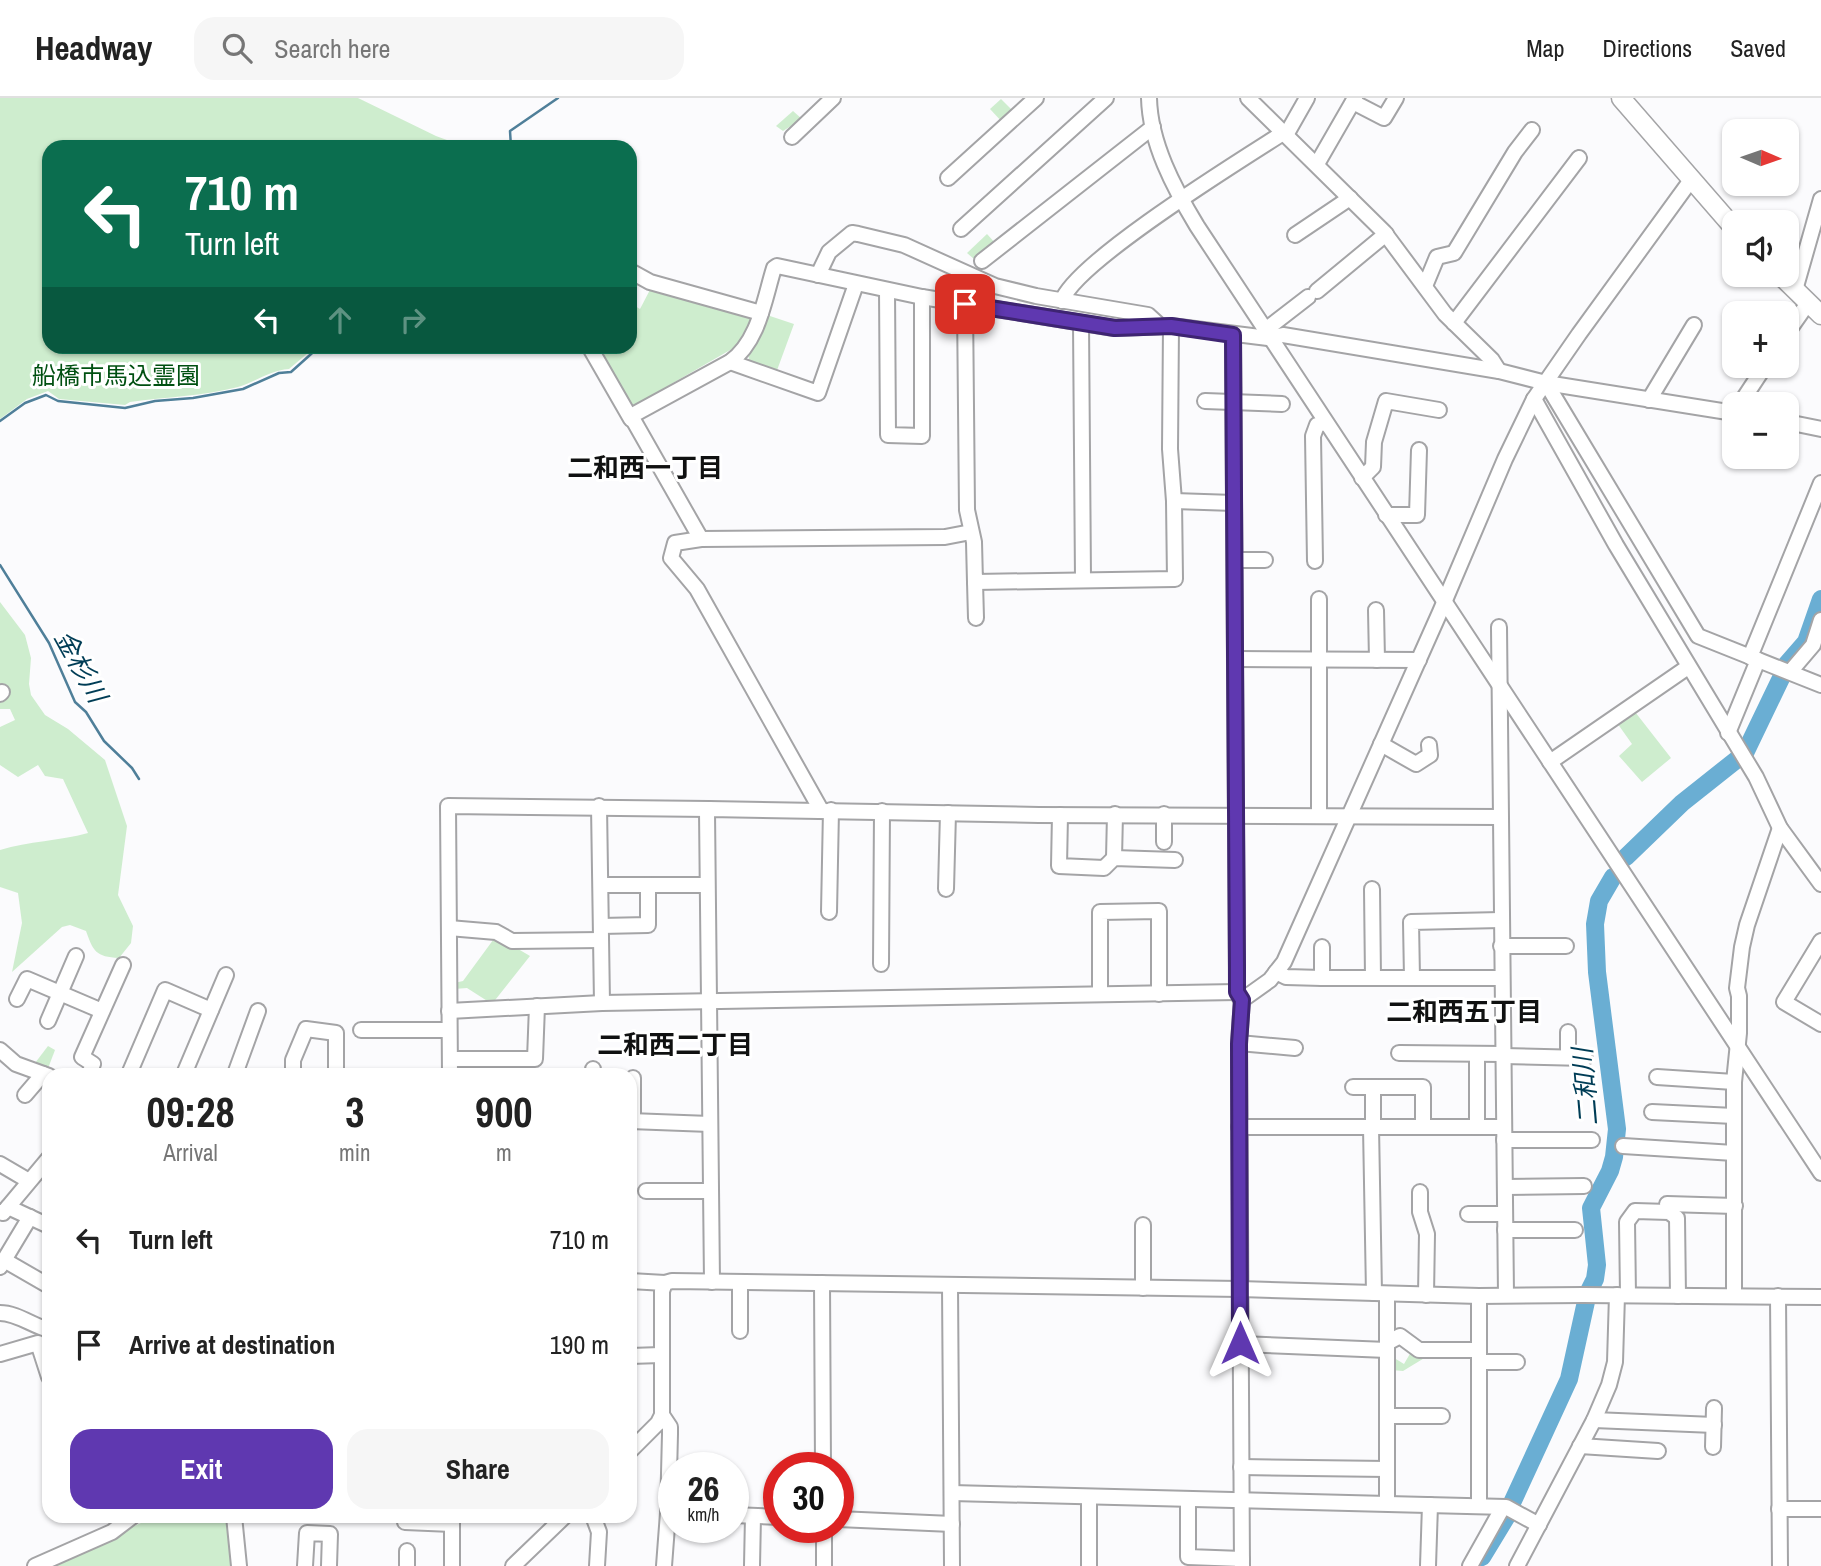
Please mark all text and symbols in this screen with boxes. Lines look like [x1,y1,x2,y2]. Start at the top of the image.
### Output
search box [194,17,684,80]
text: Headway [35,26,152,70]
icon: search [218,29,256,67]
text: Search here [274,31,390,66]
text: Map [1526,32,1564,64]
text: Directions [1602,32,1692,64]
text: Saved [1730,32,1786,64]
north arrow [1722,119,1799,196]
map controls [1722,119,1799,469]
text: 710 m [185,159,299,225]
icon: left [70,168,161,259]
button: sound [1722,210,1799,287]
text: Turn left [185,222,279,265]
pin [935,274,995,334]
icon: arrive [946,285,984,323]
icon: left [248,301,286,339]
icon: ahead [321,301,359,339]
icon: right [394,301,432,339]
button: + [1722,301,1799,378]
park label: 船橋市馬込霊園 [32,359,200,391]
button: − [1722,392,1799,469]
district label: 二和西一丁目 [567,450,723,485]
water label: 金杉川 [47,623,117,711]
district label: 二和西五丁目 [1386,994,1542,1029]
district label: 二和西二丁目 [597,1027,753,1062]
water label: 二和川 [1564,1044,1606,1127]
text: 09:28 [147,1084,235,1140]
text: 3 [345,1084,364,1140]
text: 900 [475,1084,533,1140]
text: Arrival [163,1137,218,1168]
text: min [339,1137,371,1168]
text: m [496,1137,512,1168]
icon: left [70,1221,108,1259]
text: Turn left [129,1222,213,1257]
text: 710 m [550,1222,609,1257]
position arrow [1203,1306,1277,1380]
icon: arrive [70,1326,108,1364]
text: Arrive at destination [129,1327,335,1362]
text: 190 m [550,1327,609,1362]
button: Exit [70,1429,333,1509]
button: Share [347,1429,609,1509]
speed limit sign: 30 [763,1452,854,1543]
text: 26 [688,1465,719,1512]
text: km/h [688,1502,720,1527]

